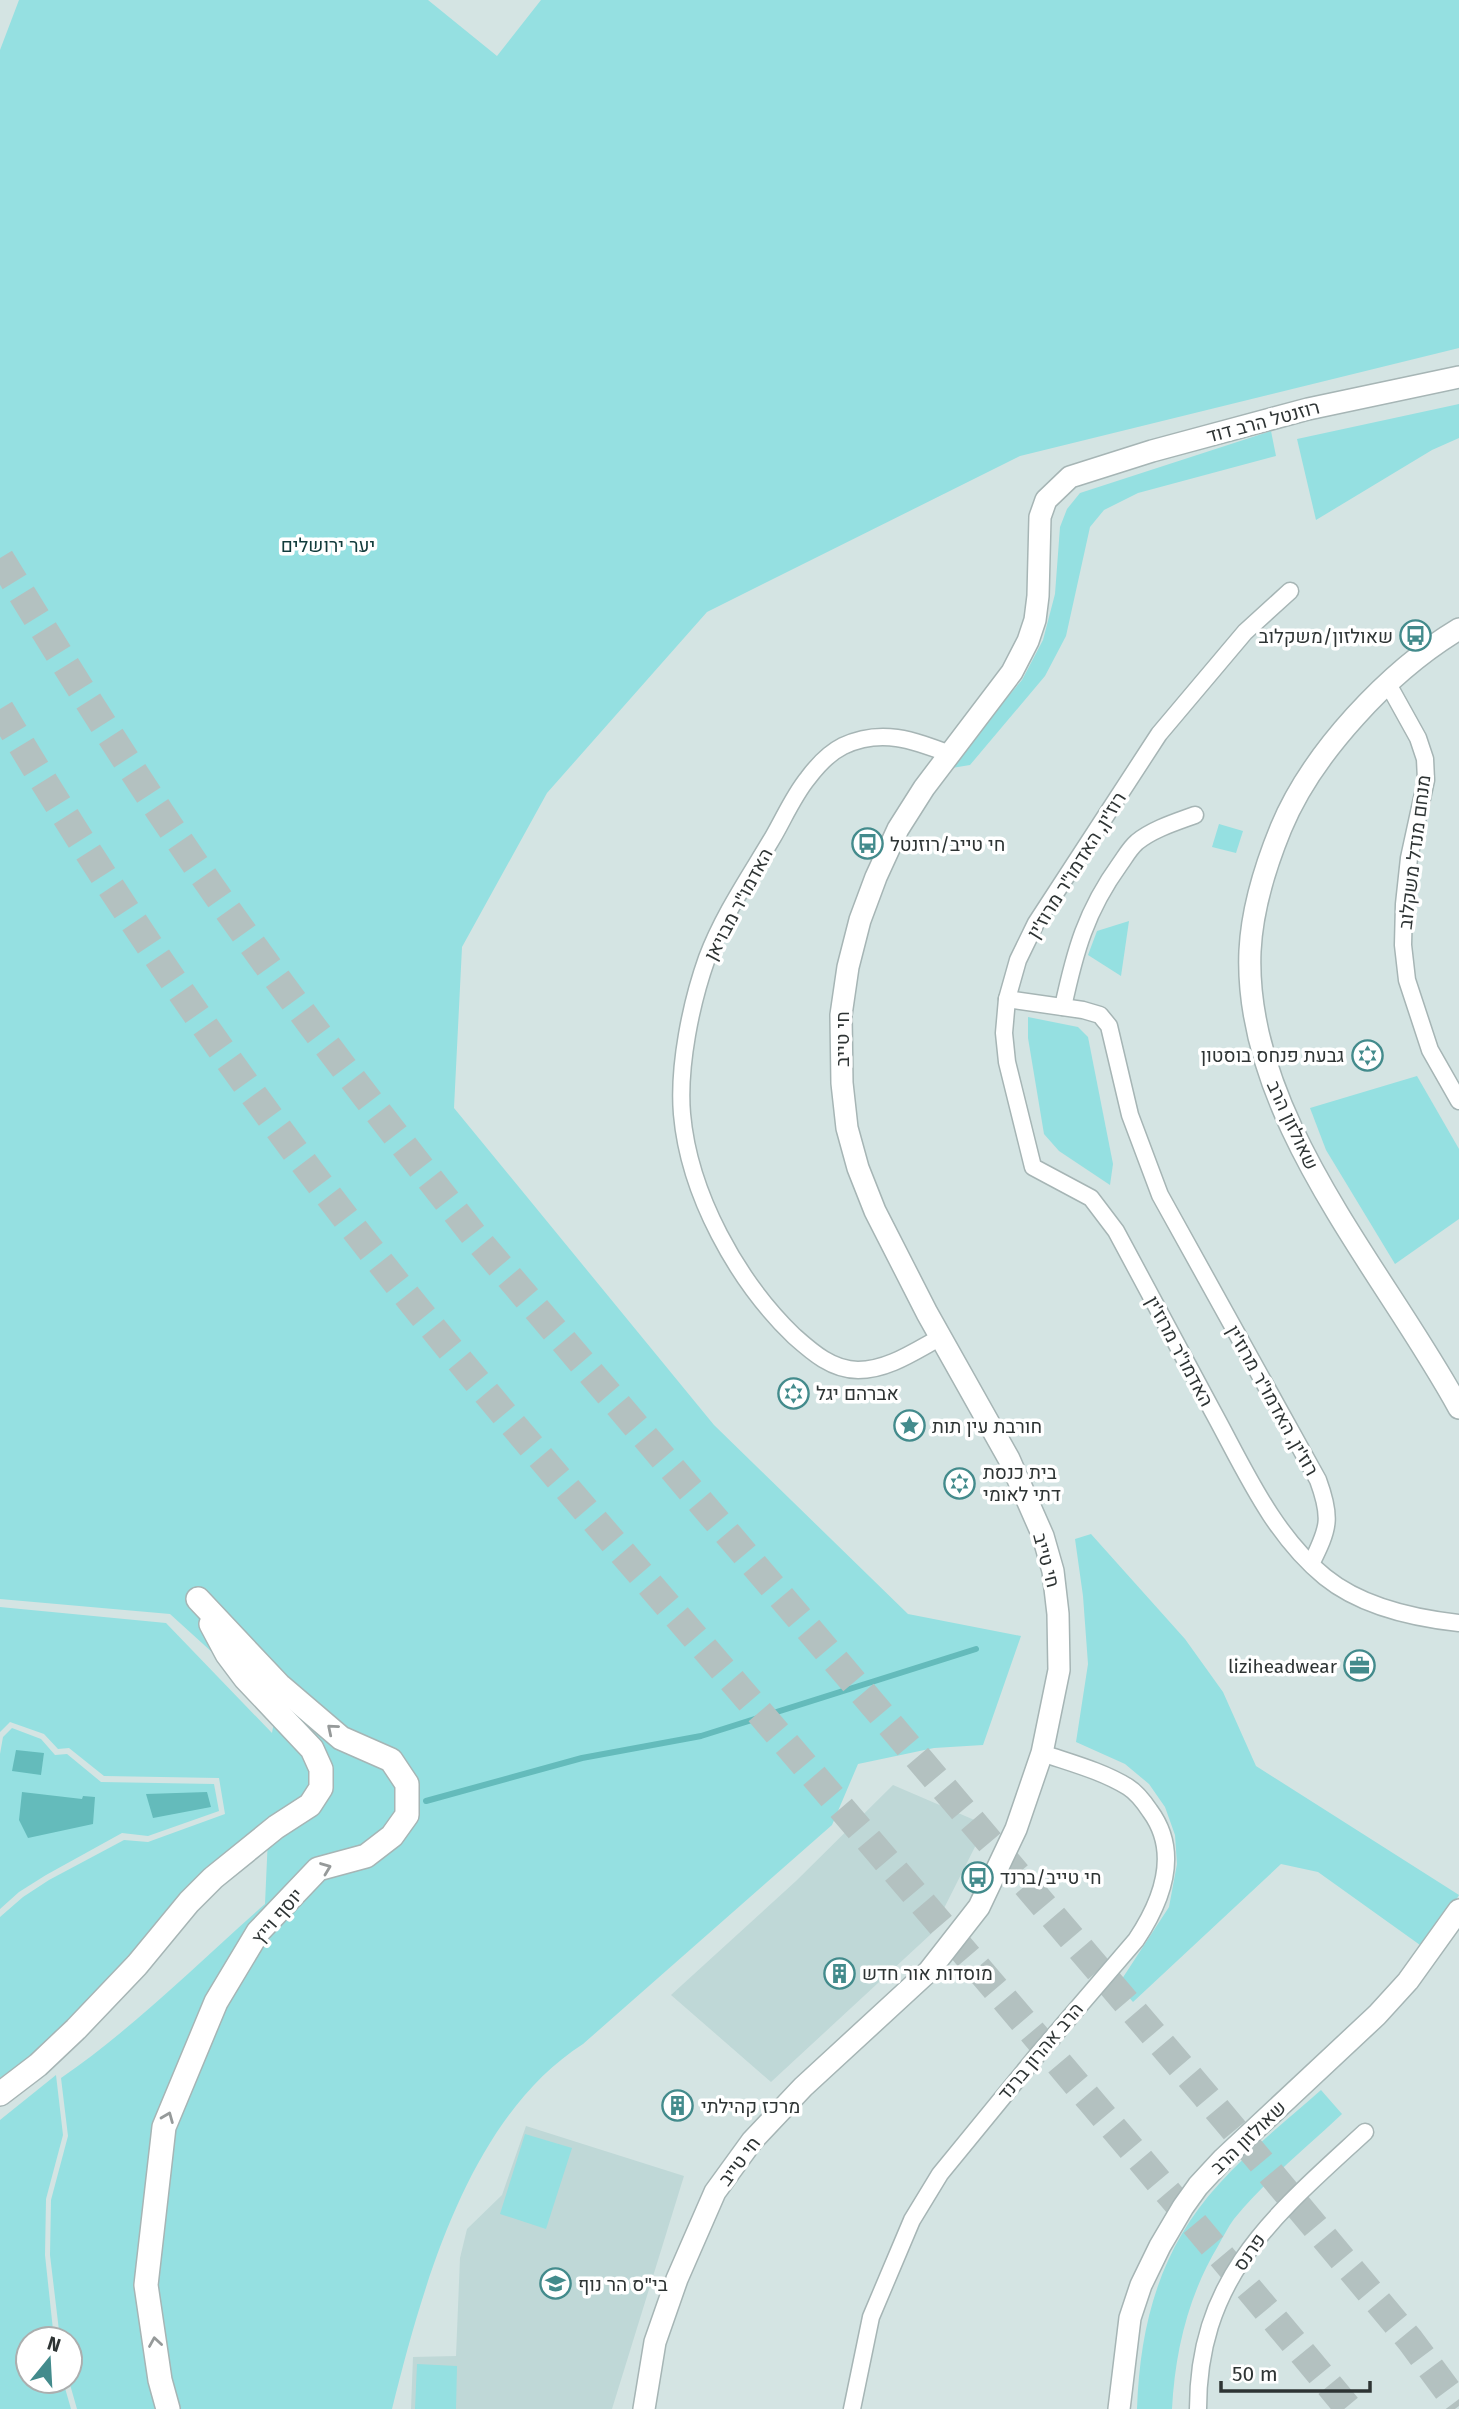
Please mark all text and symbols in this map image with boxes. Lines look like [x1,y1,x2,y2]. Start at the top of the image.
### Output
street label: רוזנטל הרב דוד [1204,395,1322,448]
park label: יער ירושלים [281,534,375,557]
bus stop icon: שאולזון/משקלוב [1399,619,1433,653]
place label: שאולזון/משקלוב [1258,625,1393,648]
street label: מנחם מנדל משקלוב [1394,773,1435,931]
street label: רוז'ין, האדמו"ר מרוז'ין [1022,788,1131,943]
bus stop icon: חי טייב/רוזנטל [850,827,884,861]
place label: חי טייב/רוזנטל [890,833,1005,856]
street label: האדמו"ר מבויאן [699,844,778,964]
street label: חי טייב [831,1011,854,1067]
synagogue icon: גבעת פנחס בוסטון [1350,1038,1384,1072]
place label: גבעת פנחס בוסטון [1201,1044,1344,1067]
street label: שאולזון הרב [1262,1077,1323,1174]
street label: האדמו"ר מרוז'ין [1141,1292,1218,1410]
street label: רוז'ין, האדמו"ר מרוז'ין [1222,1321,1323,1480]
synagogue icon: אברהם יגל [776,1376,810,1410]
place label: אברהם יגל [816,1382,899,1405]
place icon: חורבת עין תות [892,1409,926,1443]
place label: חורבת עין תות [932,1415,1042,1438]
place label: בית כנסת דתי לאומי [983,1461,1061,1506]
synagogue icon: בית כנסת דתי לאומי [943,1466,977,1500]
street label: חי טייב [1028,1530,1065,1590]
office icon: liziheadwear [1343,1649,1377,1683]
place label: liziheadwear [1228,1655,1338,1678]
one-way arrow [327,1725,340,1737]
bus stop icon: חי טייב/ברנד [960,1860,994,1894]
one-way arrow [320,1863,332,1877]
place label: חי טייב/ברנד [1000,1866,1102,1889]
street label: יוסף וייץ [247,1884,308,1949]
building icon: מוסדות אור חדש [822,1956,856,1990]
place label: מוסדות אור חדש [862,1962,993,1985]
street label: הרב אהרון ברנד [993,1998,1088,2105]
building icon: מרכז קהילתי [661,2089,695,2123]
place label: מרכז קהילתי [701,2095,800,2118]
street label: שאולזון הרב [1206,2096,1291,2179]
one-way arrow [160,2112,174,2125]
street label: חי טייב [714,2132,765,2190]
street label: פרנס [1228,2229,1270,2275]
school or university icon: בי"ס הר נוף [538,2267,572,2301]
place label: בי"ס הר נוף [578,2273,668,2296]
north arrow [14,2325,84,2395]
text: N [45,2331,64,2357]
one-way arrow [147,2336,162,2348]
scale bar [1221,2350,1370,2394]
text: 50 m [1232,2361,1278,2387]

